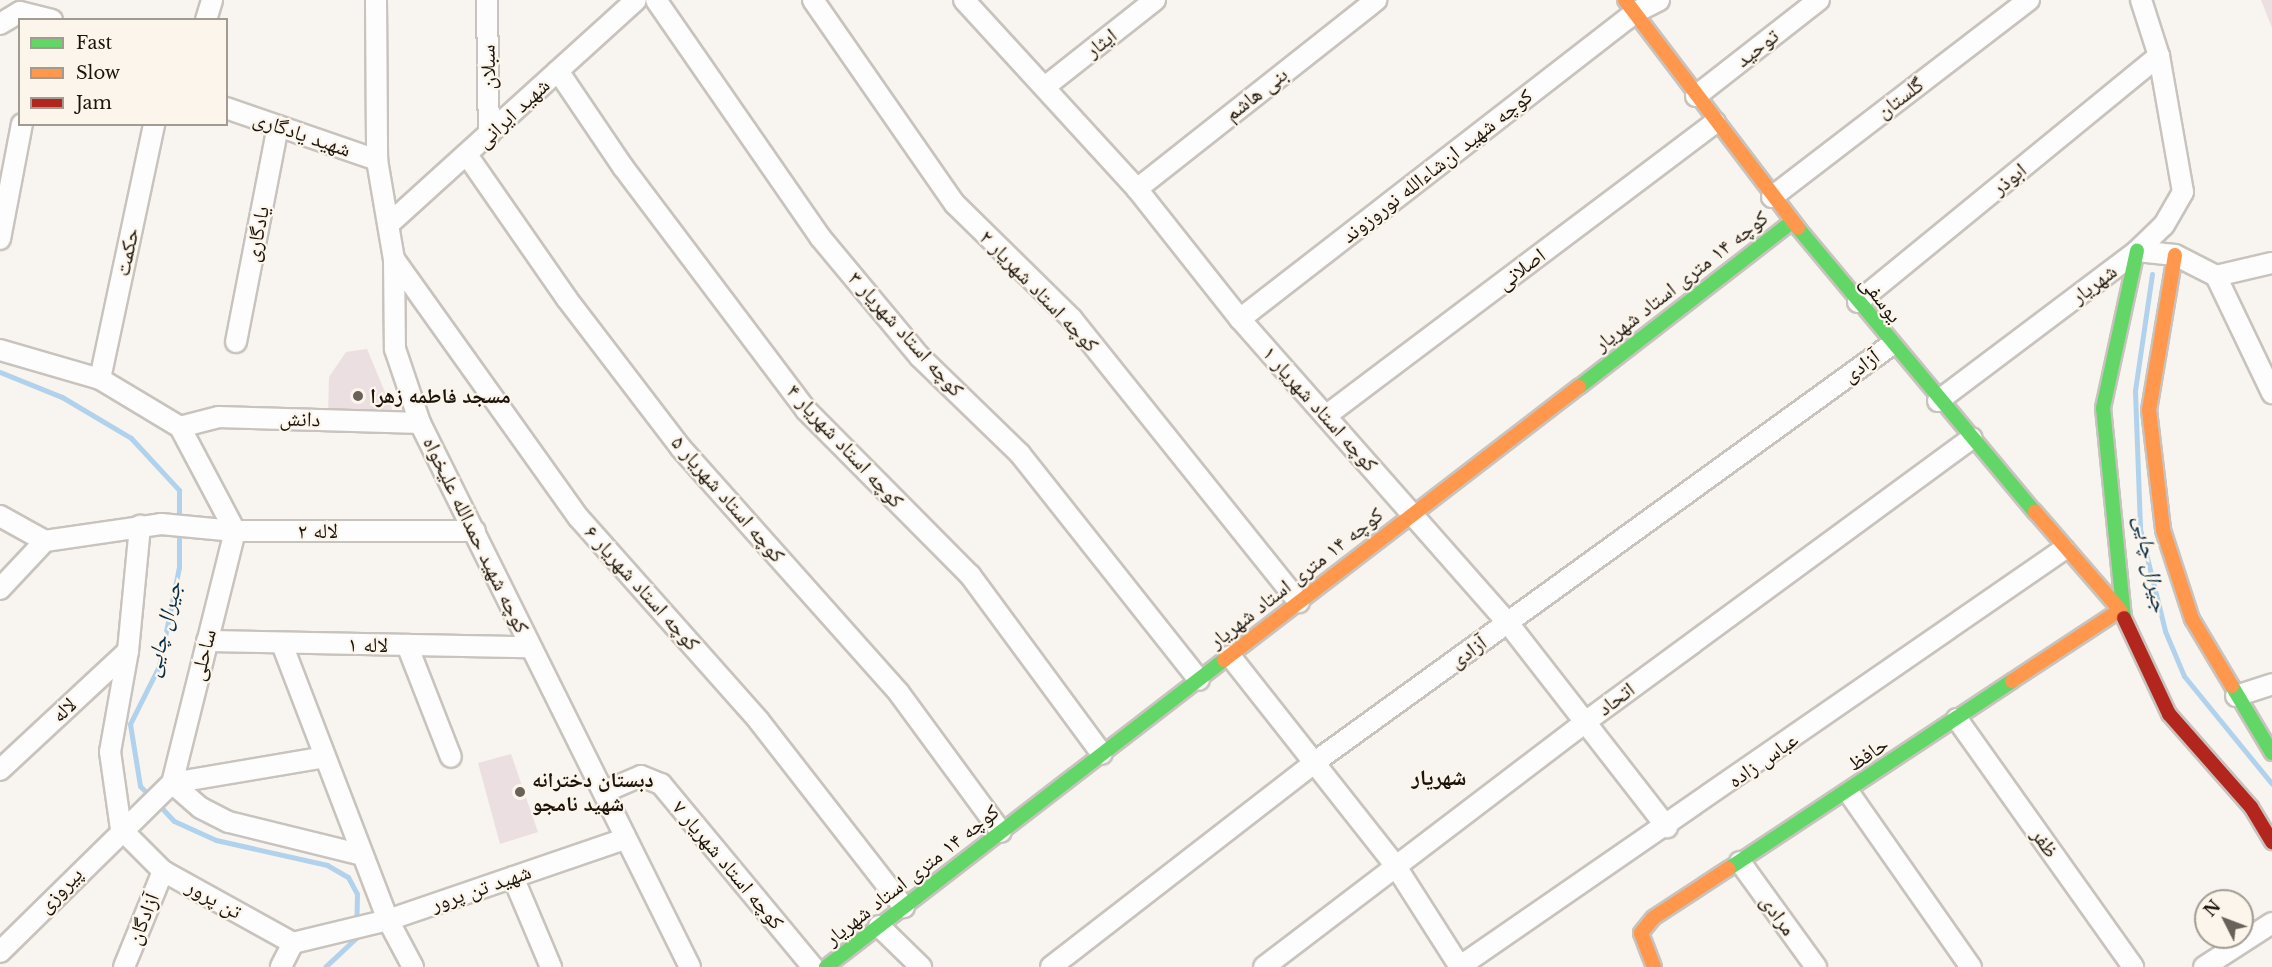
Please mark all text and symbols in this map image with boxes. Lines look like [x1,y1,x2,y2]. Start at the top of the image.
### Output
legend [18,18,228,126]
street label: ایثار [1080,23,1122,63]
street label: توحید [1730,23,1784,73]
text: Fast [76,32,112,54]
street label: سبلان [475,44,501,90]
text: Slow [76,62,120,84]
street label: بنی هاشم [1219,62,1293,126]
street label: گلستان [1871,72,1929,124]
street label: شهید ایرانی [471,73,555,153]
street label: کوچه شهید ان‌شاءالله نوروزوند [1336,84,1538,248]
text: Jam [76,92,112,114]
street label: شهید یادگاری [250,106,354,162]
street label: ابوذر [1987,157,2031,201]
street label: یادگاری [239,204,275,264]
street label: کوچه ۱۴ متری استاد شهریار [1589,205,1773,357]
street label: کوچه استاد شهریار ۲ [974,225,1104,357]
street label: حکمت [110,226,144,278]
street label: اصلانی [1492,243,1550,295]
street label: شهریار [2066,259,2122,309]
street label: کوچه استاد شهریار ۳ [843,266,969,402]
street label: یوسفی [1855,270,1907,328]
street label: کوچه استاد شهریار ۱ [1257,341,1383,477]
street label: آزادی [1838,344,1884,388]
street label: کوچه استاد شهریار ۴ [781,379,909,513]
place label: مسجد فاطمه زهرا [370,383,511,409]
marker: مسجد فاطمه زهرا [351,389,365,403]
street label: دانش [279,406,321,432]
street label: کوچه استاد شهریار ۵ [666,430,790,568]
street label: کوچه شهید حمدالله علیخواه [417,433,535,637]
street label: کوچه ۱۴ متری استاد شهریار [1204,502,1388,654]
water label: جیرال چایی [2129,514,2173,614]
street label: لاله ۲ [298,518,338,544]
street label: کوچه استاد شهریار ۶ [579,520,705,656]
water label: جیرال چایی [138,579,188,679]
street label: ساحلی [184,627,222,683]
street label: آزادی [1445,630,1491,674]
street label: لاله ۱ [348,632,388,658]
street label: اتحاد [1592,677,1640,721]
street label: لاله [46,692,82,728]
street label: عباس زاده [1723,727,1803,793]
street label: حافظ [1843,731,1893,777]
district label: شهریار [1412,765,1466,791]
place label: دبستان دخترانه شهید نامجو [532,767,654,817]
marker: دبستان دخترانه شهید نامجو [513,785,527,799]
street label: کوچه استاد شهریار ۷ [667,796,789,934]
street label: کوچه ۱۴ متری استاد شهریار [820,799,1004,951]
street label: ظفر [2026,823,2064,863]
street label: شهید تن پرور [427,859,535,917]
street label: پیروزی [32,862,88,918]
street label: تن پرور [182,874,246,924]
north arrow [2194,889,2254,949]
street label: آزادگان [121,890,165,948]
street label: مرادی [1755,890,1801,940]
text: N [2200,896,2225,921]

